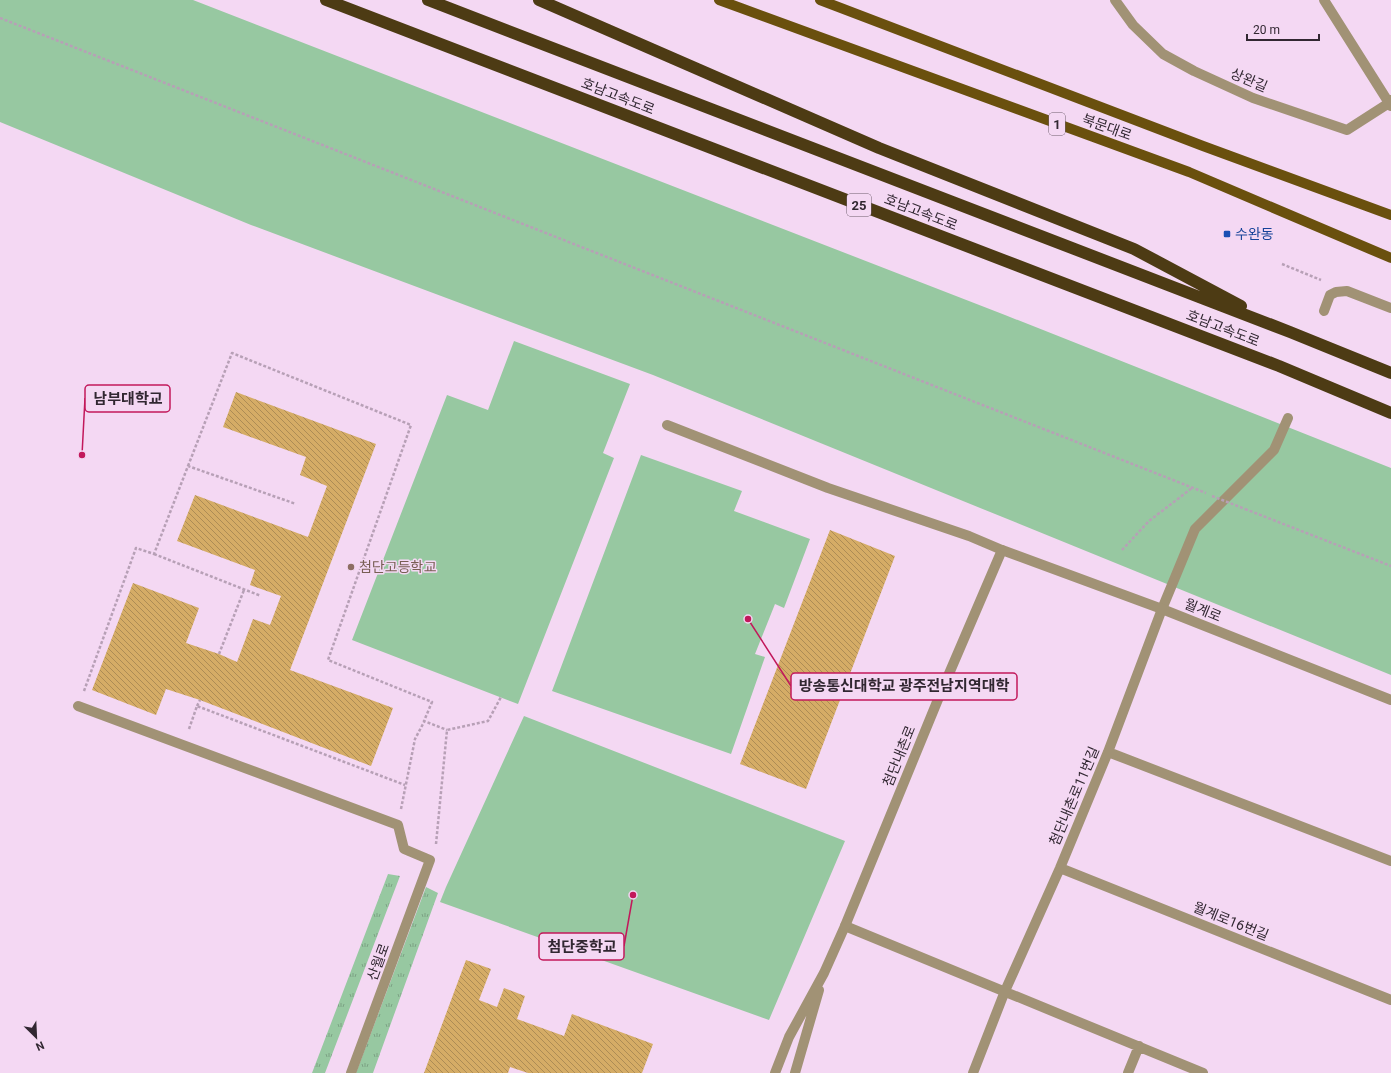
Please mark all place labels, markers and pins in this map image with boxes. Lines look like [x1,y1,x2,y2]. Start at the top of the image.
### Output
place label: 수완동 [1235,226,1274,242]
marker: 수완동 [1222,229,1232,239]
callout: 남부대학교 [85,385,170,412]
place label: 첨단고등학교 [359,559,436,575]
marker: 첨단고등학교 [346,562,356,572]
callout: 방송통신대학교 광주전남지역대학 [791,673,1017,700]
callout: 첨단중학교 [539,933,624,960]

